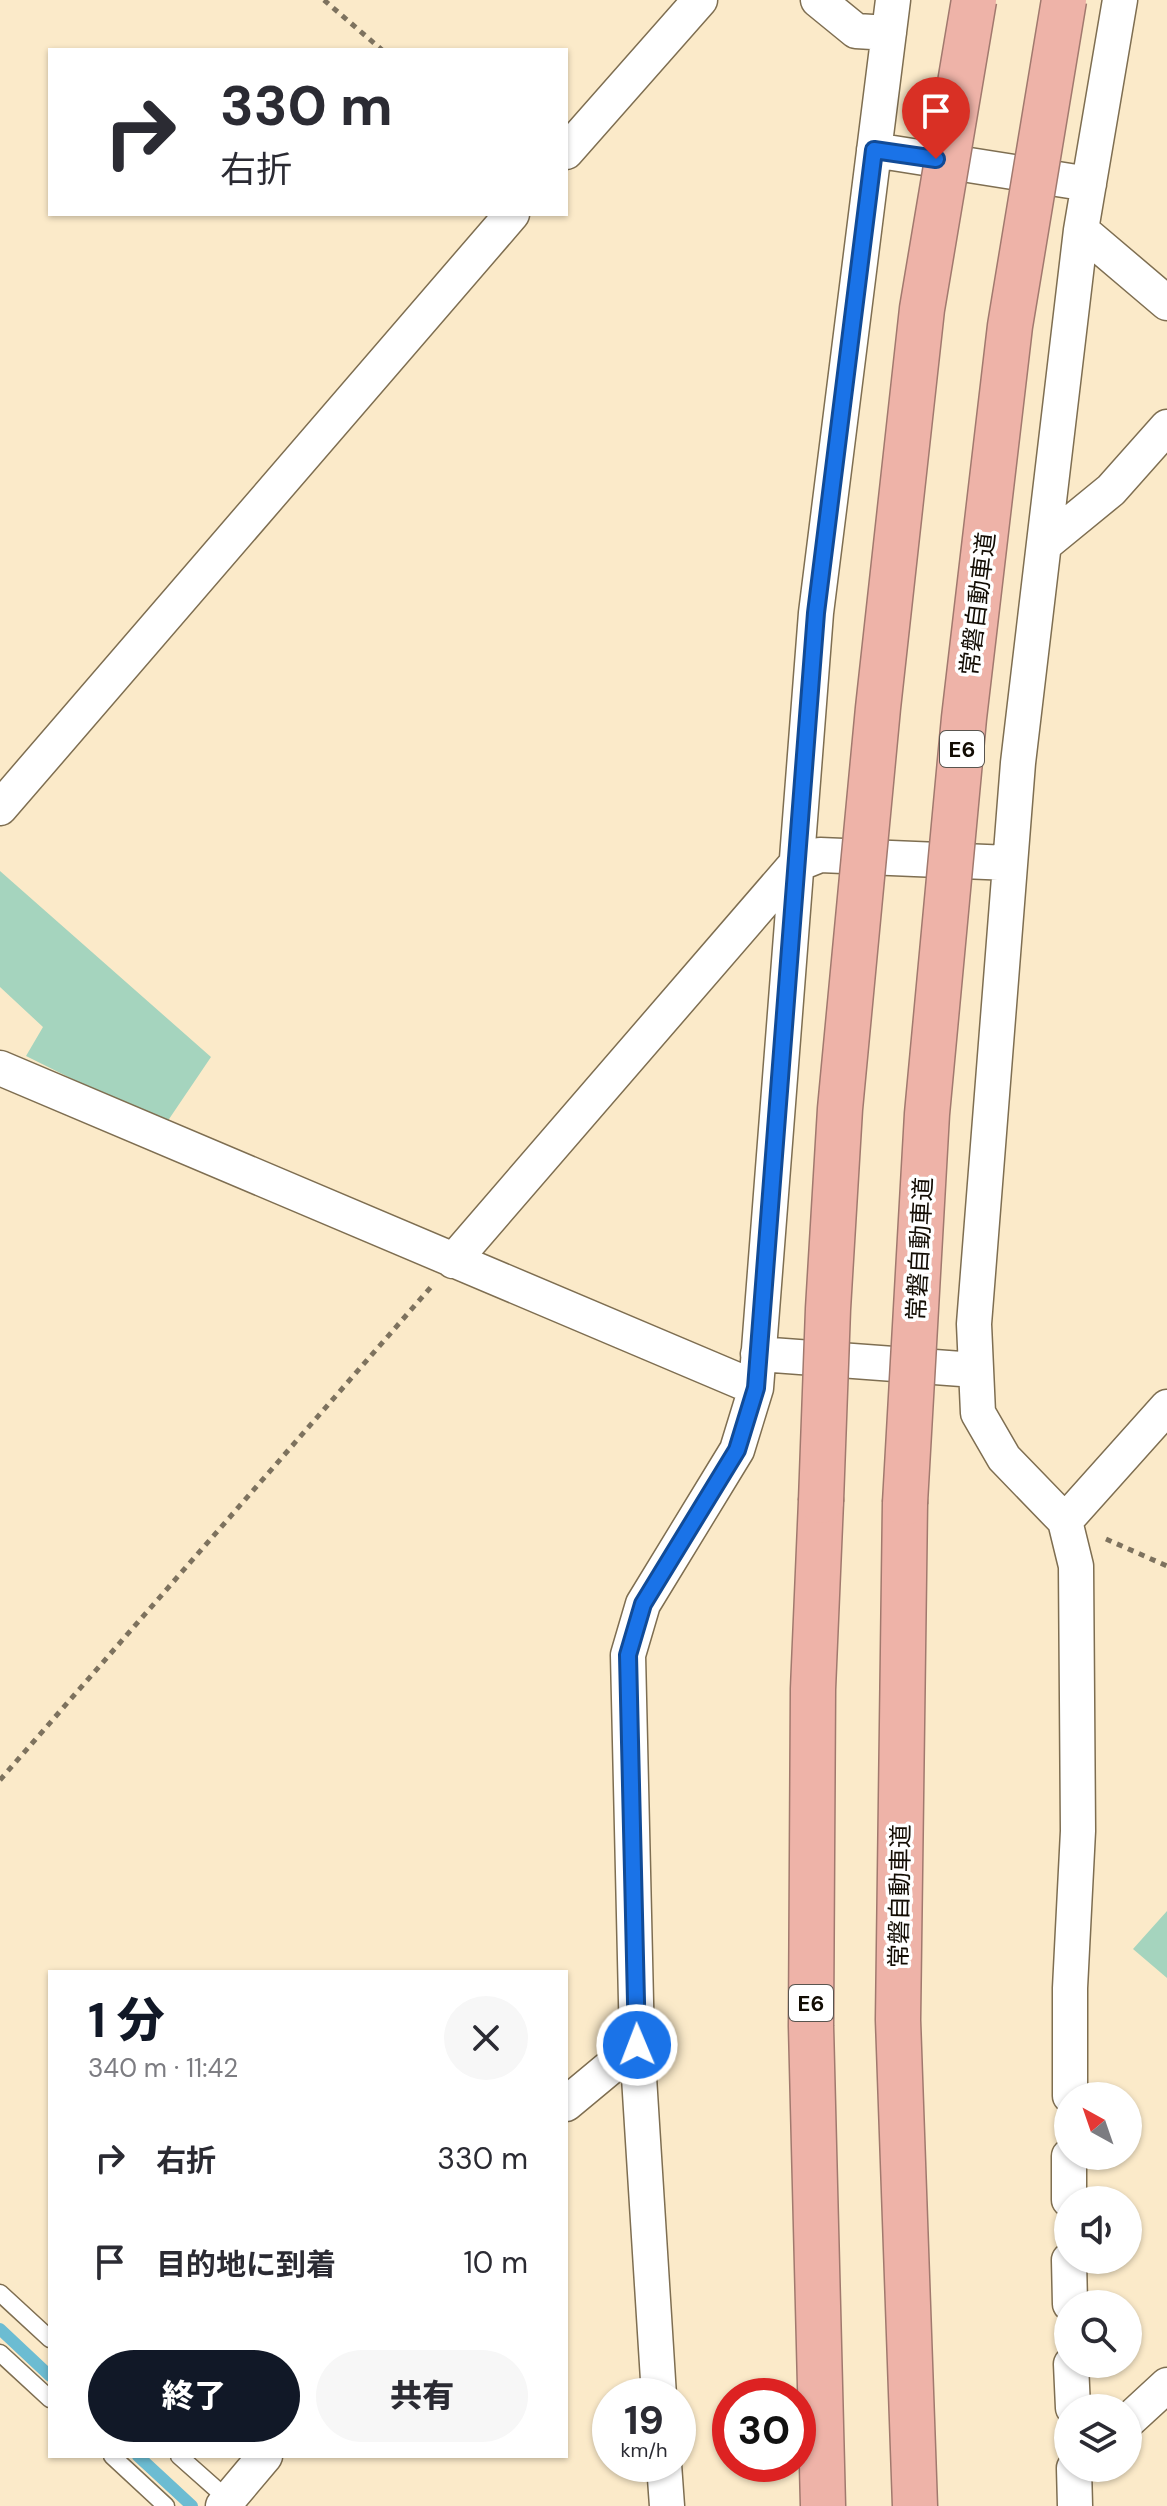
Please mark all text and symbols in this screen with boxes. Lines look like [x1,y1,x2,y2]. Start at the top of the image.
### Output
text: 330 m [220,69,393,142]
pin [902,77,970,159]
icon: right [88,80,192,184]
icon: arrive [914,89,958,133]
text: 右折 [220,146,292,193]
street label: 常磐自動車道 [953,531,1002,677]
road number: E6 [940,731,984,767]
street label: 常磐自動車道 [900,1176,939,1322]
street label: 常磐自動車道 [883,1824,916,1968]
road number: E6 [789,1985,833,2021]
text: 1 分 [88,1989,165,2052]
button: close [444,1996,528,2080]
position arrow [595,2003,679,2087]
text: 340 m · 11:42 [88,2051,238,2085]
north arrow [1054,2082,1142,2170]
map controls [1054,2082,1142,2482]
icon: right [88,2136,132,2180]
text: 330 m [437,2139,528,2178]
text: 右折 [156,2141,216,2180]
button: sound [1054,2186,1142,2274]
icon: arrive [88,2240,132,2284]
text: 10 m [463,2243,528,2282]
text: 目的地に到着 [156,2245,336,2284]
button: search [1054,2290,1142,2378]
button: 終了 [88,2350,300,2442]
button: 共有 [316,2350,528,2442]
speed limit sign: 30 [712,2378,816,2482]
text: 19 [624,2394,664,2446]
button: layers [1054,2394,1142,2482]
text: km/h [620,2437,668,2463]

